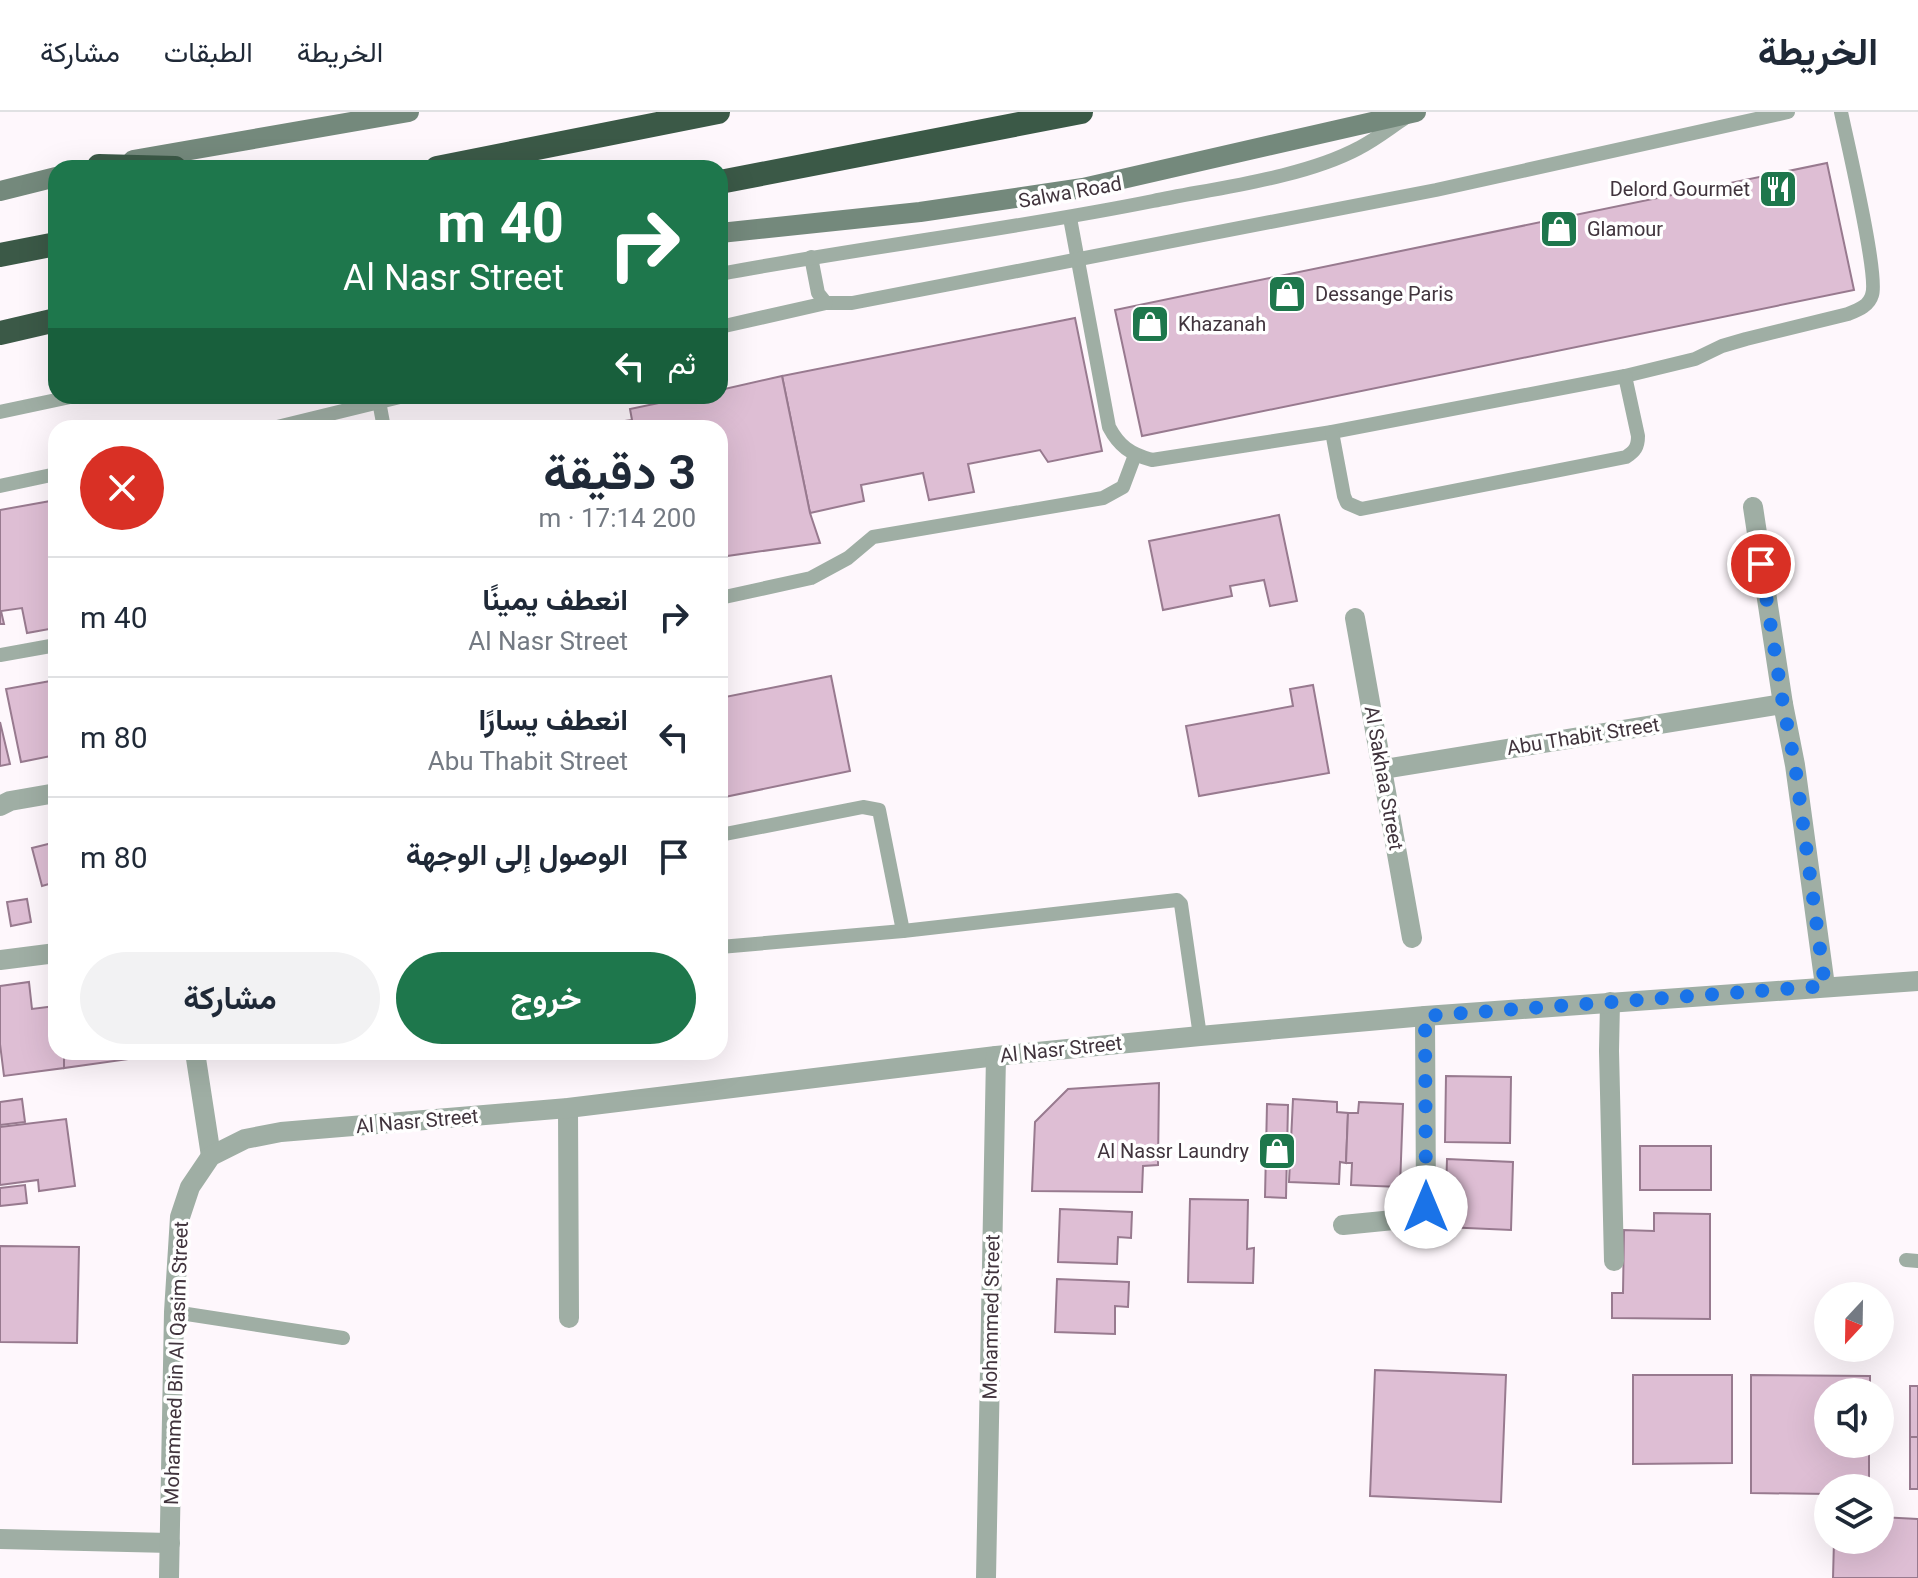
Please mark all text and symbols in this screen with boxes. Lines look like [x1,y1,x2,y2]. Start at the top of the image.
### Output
text: الخريطة [1758,30,1878,74]
text: مشاركة [40,36,120,69]
text: الطبقات [164,36,253,69]
text: الخريطة [297,36,383,69]
restaurant icon: Delord Gourmet [1757,168,1799,210]
street label: Salwa Road [1017,171,1123,213]
place label: Delord Gourmet [1610,177,1750,201]
text: 40 m [437,190,564,256]
icon: right [592,192,696,296]
shop icon: Glamour [1538,208,1580,250]
place label: Glamour [1587,217,1663,241]
text: Al Nasr Street [343,257,564,299]
shop icon: Dessange Paris [1266,273,1308,315]
place label: Dessange Paris [1315,282,1453,306]
shop icon: Khazanah [1129,303,1171,345]
place label: Khazanah [1178,312,1266,336]
icon: left [608,344,652,388]
text: ثم [668,346,696,381]
text: 3 دقيقة [543,444,696,501]
button: close [80,446,164,530]
text: 200 m · 17:14 [538,503,696,533]
pin [1727,530,1795,598]
icon: arrive [1739,542,1783,586]
text: انعطف يمينًا [482,582,628,617]
icon: right [652,595,696,639]
text: 40 m [80,600,148,635]
text: Al Nasr Street [468,626,628,656]
text: انعطف يسارًا [479,702,628,737]
street label: Al Sakhaa Street [1359,704,1409,852]
street label: Abu Thabit Street [1505,712,1661,760]
icon: left [652,715,696,759]
text: 80 m [80,720,148,755]
text: Abu Thabit Street [428,746,628,776]
icon: arrive [652,835,696,879]
text: الوصول إلى الوجهة [406,837,628,872]
text: 80 m [80,840,148,875]
button: مشاركة [80,952,380,1044]
button: خروج [396,952,696,1044]
street label: Al Nasr Street [999,1031,1123,1067]
street label: Al Nasr Street [355,1104,479,1138]
shop icon: Al Nassr Laundry [1256,1130,1298,1172]
place label: Al Nassr Laundry [1097,1139,1250,1163]
position arrow [1384,1165,1468,1249]
street label: Mohammed Bin Al Qasim Street [159,1221,193,1505]
street label: Mohammed Street [978,1234,1004,1400]
north arrow [1814,1282,1894,1362]
map controls [1814,1282,1894,1554]
button: sound [1814,1378,1894,1458]
button: layers [1814,1474,1894,1554]

